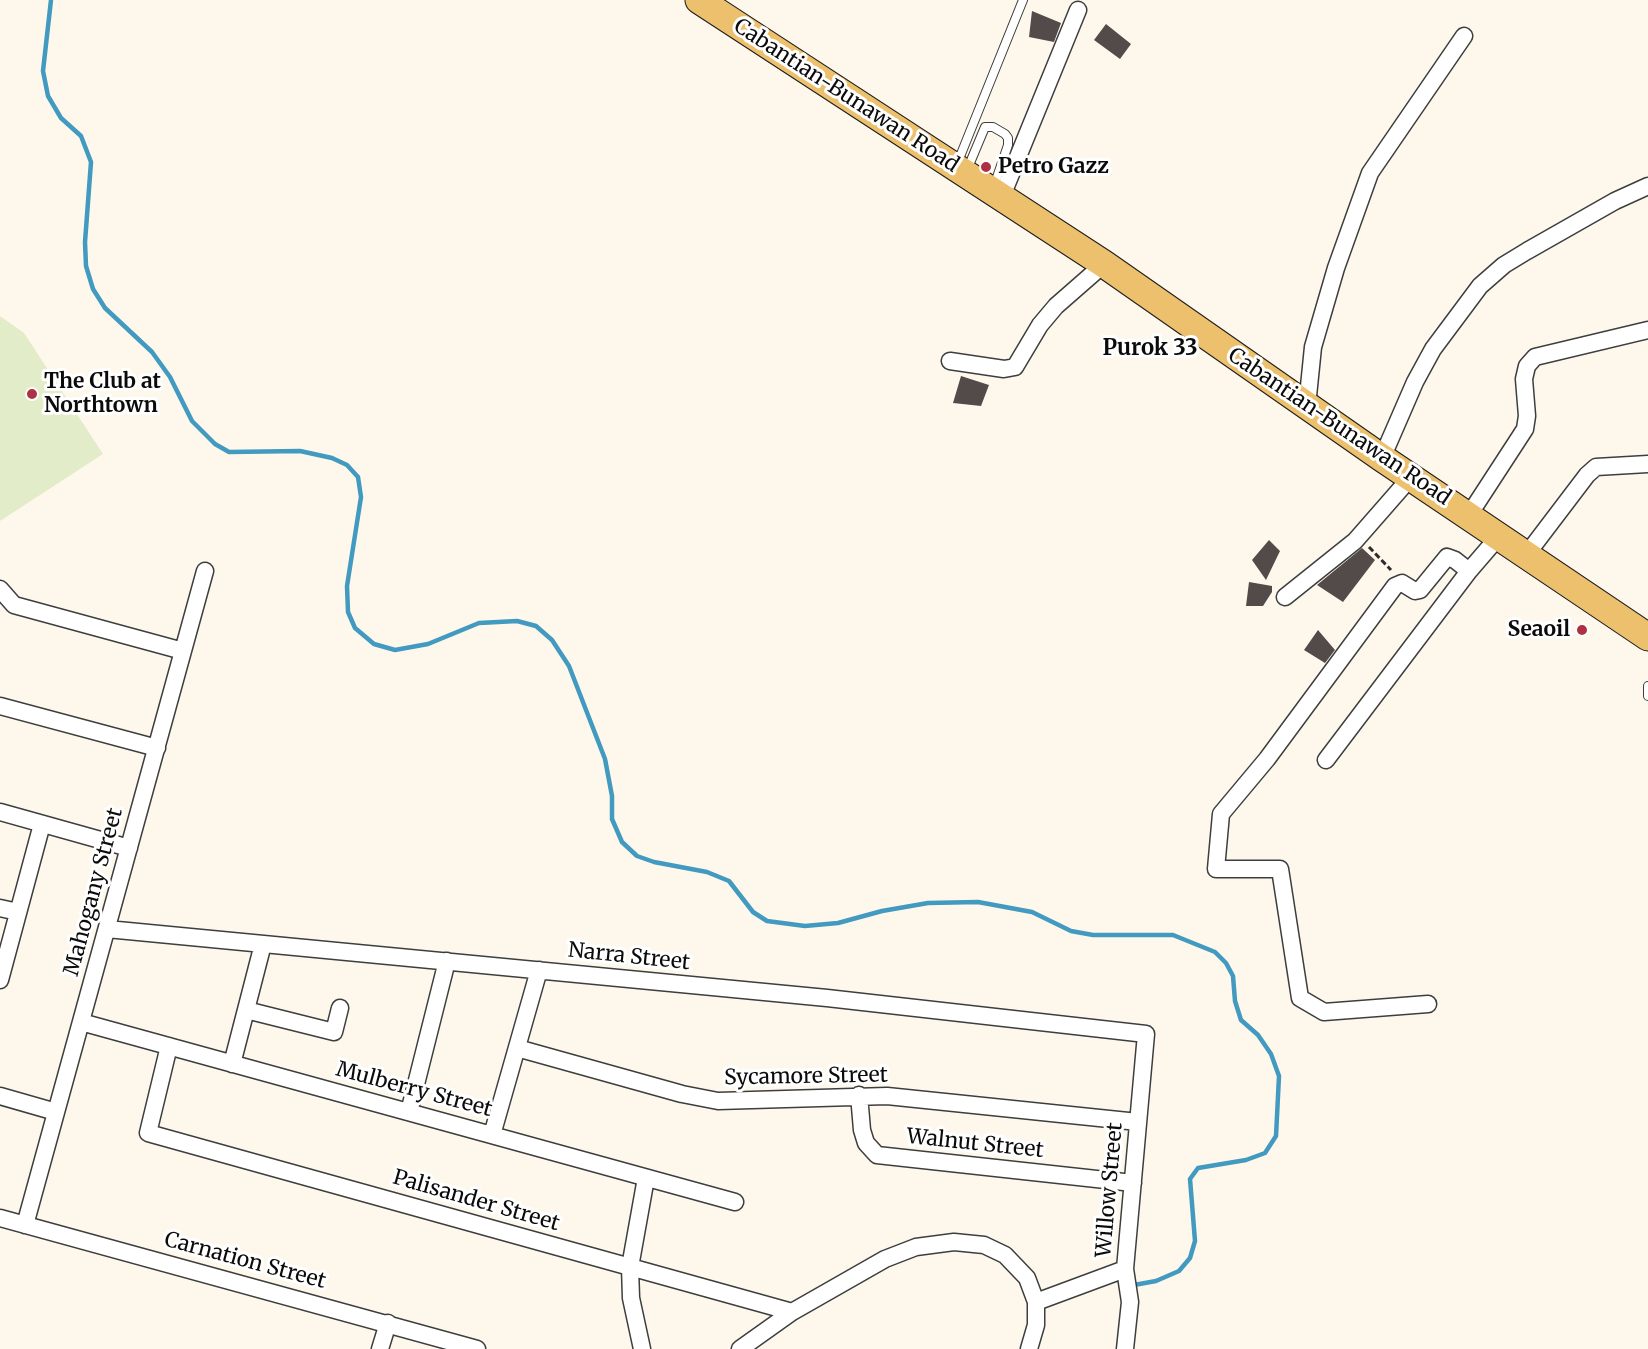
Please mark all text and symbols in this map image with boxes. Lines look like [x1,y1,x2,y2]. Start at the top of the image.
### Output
street label: Cabantian-Bunawan Road [729,14,963,178]
place label: Petro Gazz [998,154,1109,180]
marker: Petro Gazz [979,160,993,174]
district label: Purok 33 [1102,336,1198,362]
street label: Cabantian-Bunawan Road [1223,343,1455,511]
place label: The Club at Northtown [44,369,161,419]
marker: The Club at Northtown [25,387,39,401]
place label: Seaoil [1507,617,1570,643]
marker: Seaoil [1575,623,1589,637]
street label: Mahogany Street [59,805,129,979]
street label: Narra Street [567,938,691,976]
street label: Mulberry Street [333,1057,495,1123]
street label: Sycamore Street [724,1063,888,1091]
street label: Willow Street [1092,1121,1128,1259]
street label: Walnut Street [905,1124,1045,1164]
street label: Palisander Street [390,1165,562,1237]
street label: Carnation Street [162,1227,328,1295]

